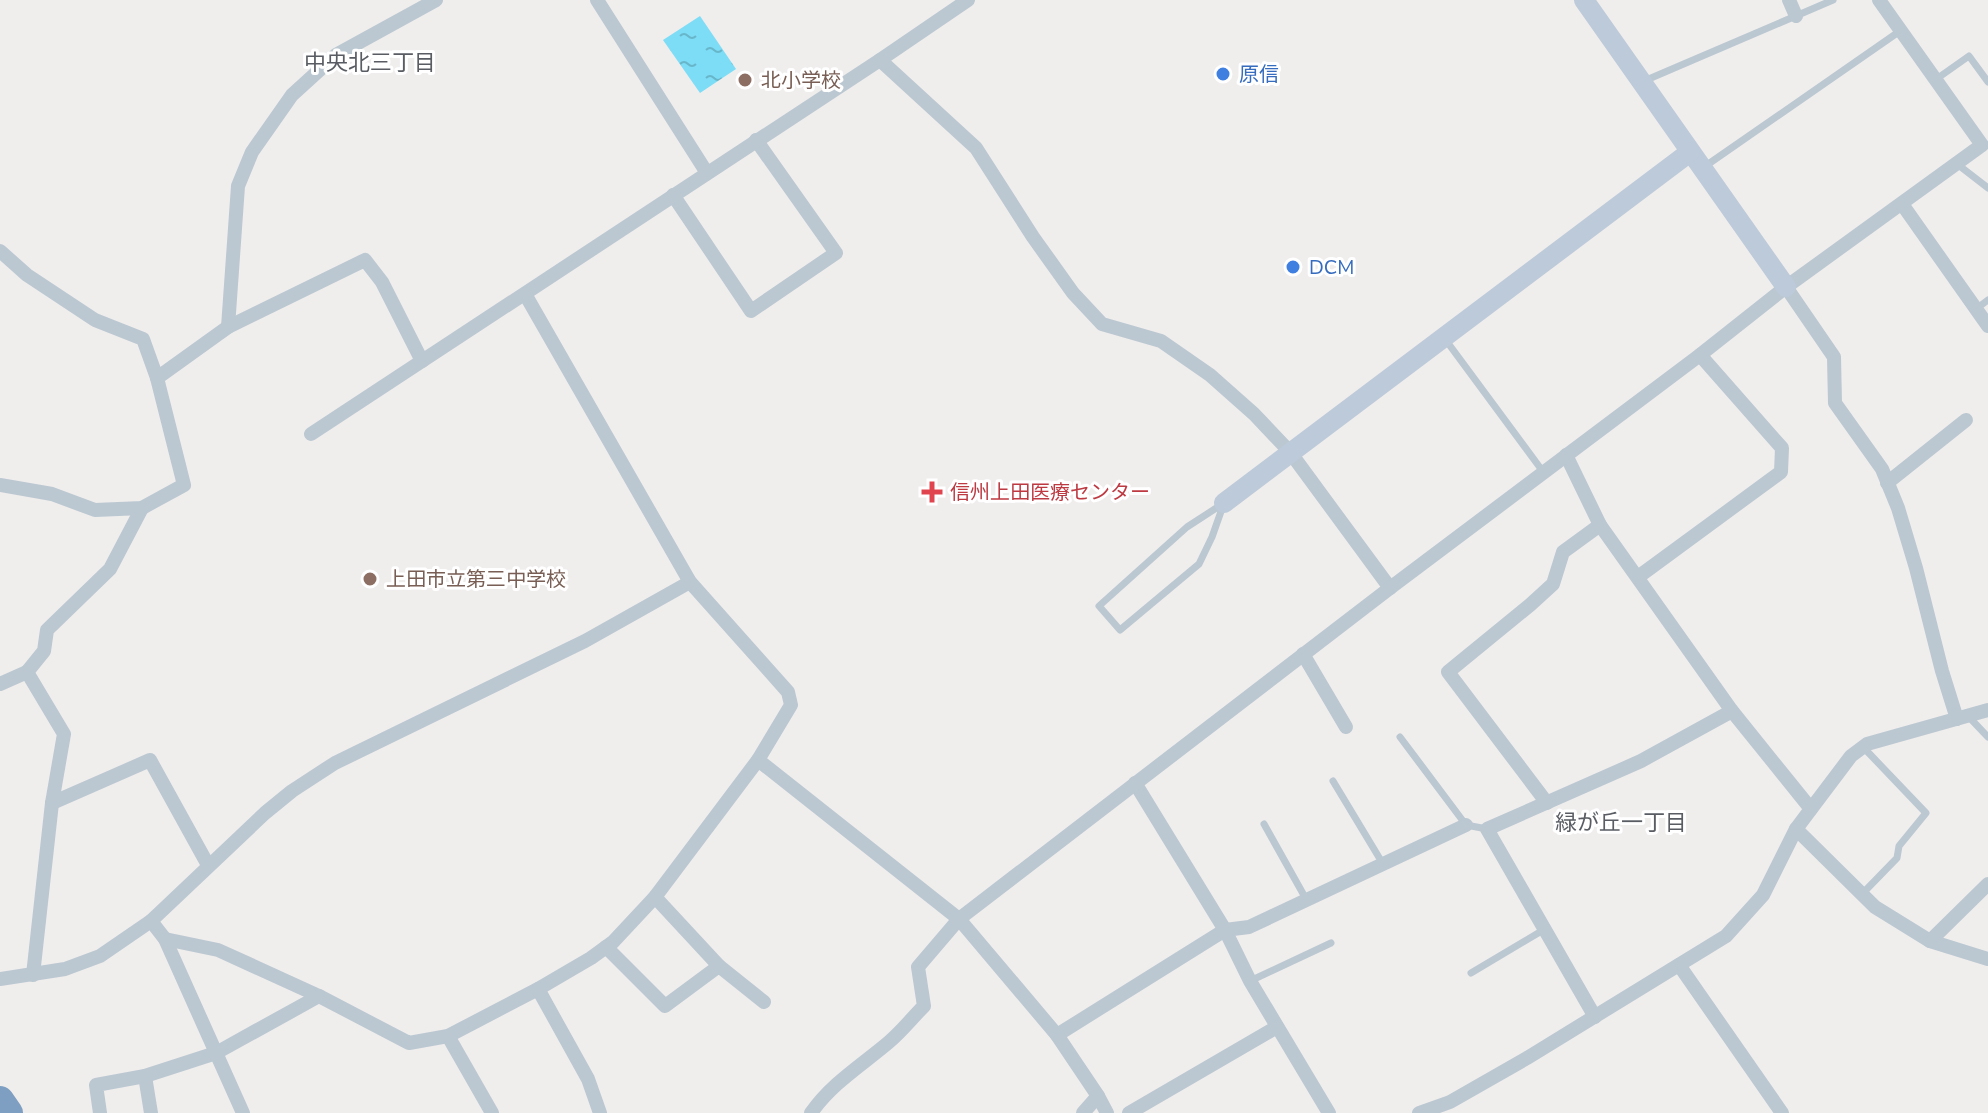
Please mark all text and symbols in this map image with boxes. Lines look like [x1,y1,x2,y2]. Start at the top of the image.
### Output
district label: 中央北三丁目 [304,48,436,78]
place label: 原信 [1239,61,1279,88]
marker: 原信 [1214,65,1232,83]
place label: 北小学校 [761,67,841,94]
marker: 北小学校 [736,71,754,89]
place label: DCM [1309,254,1354,281]
marker: DCM [1284,258,1302,276]
place label: 信州上田医療センター [950,479,1150,506]
marker: 信州上田医療センター [921,481,943,503]
place label: 上田市立第三中学校 [386,566,566,593]
marker: 上田市立第三中学校 [361,570,379,588]
district label: 緑が丘一丁目 [1555,808,1687,838]

